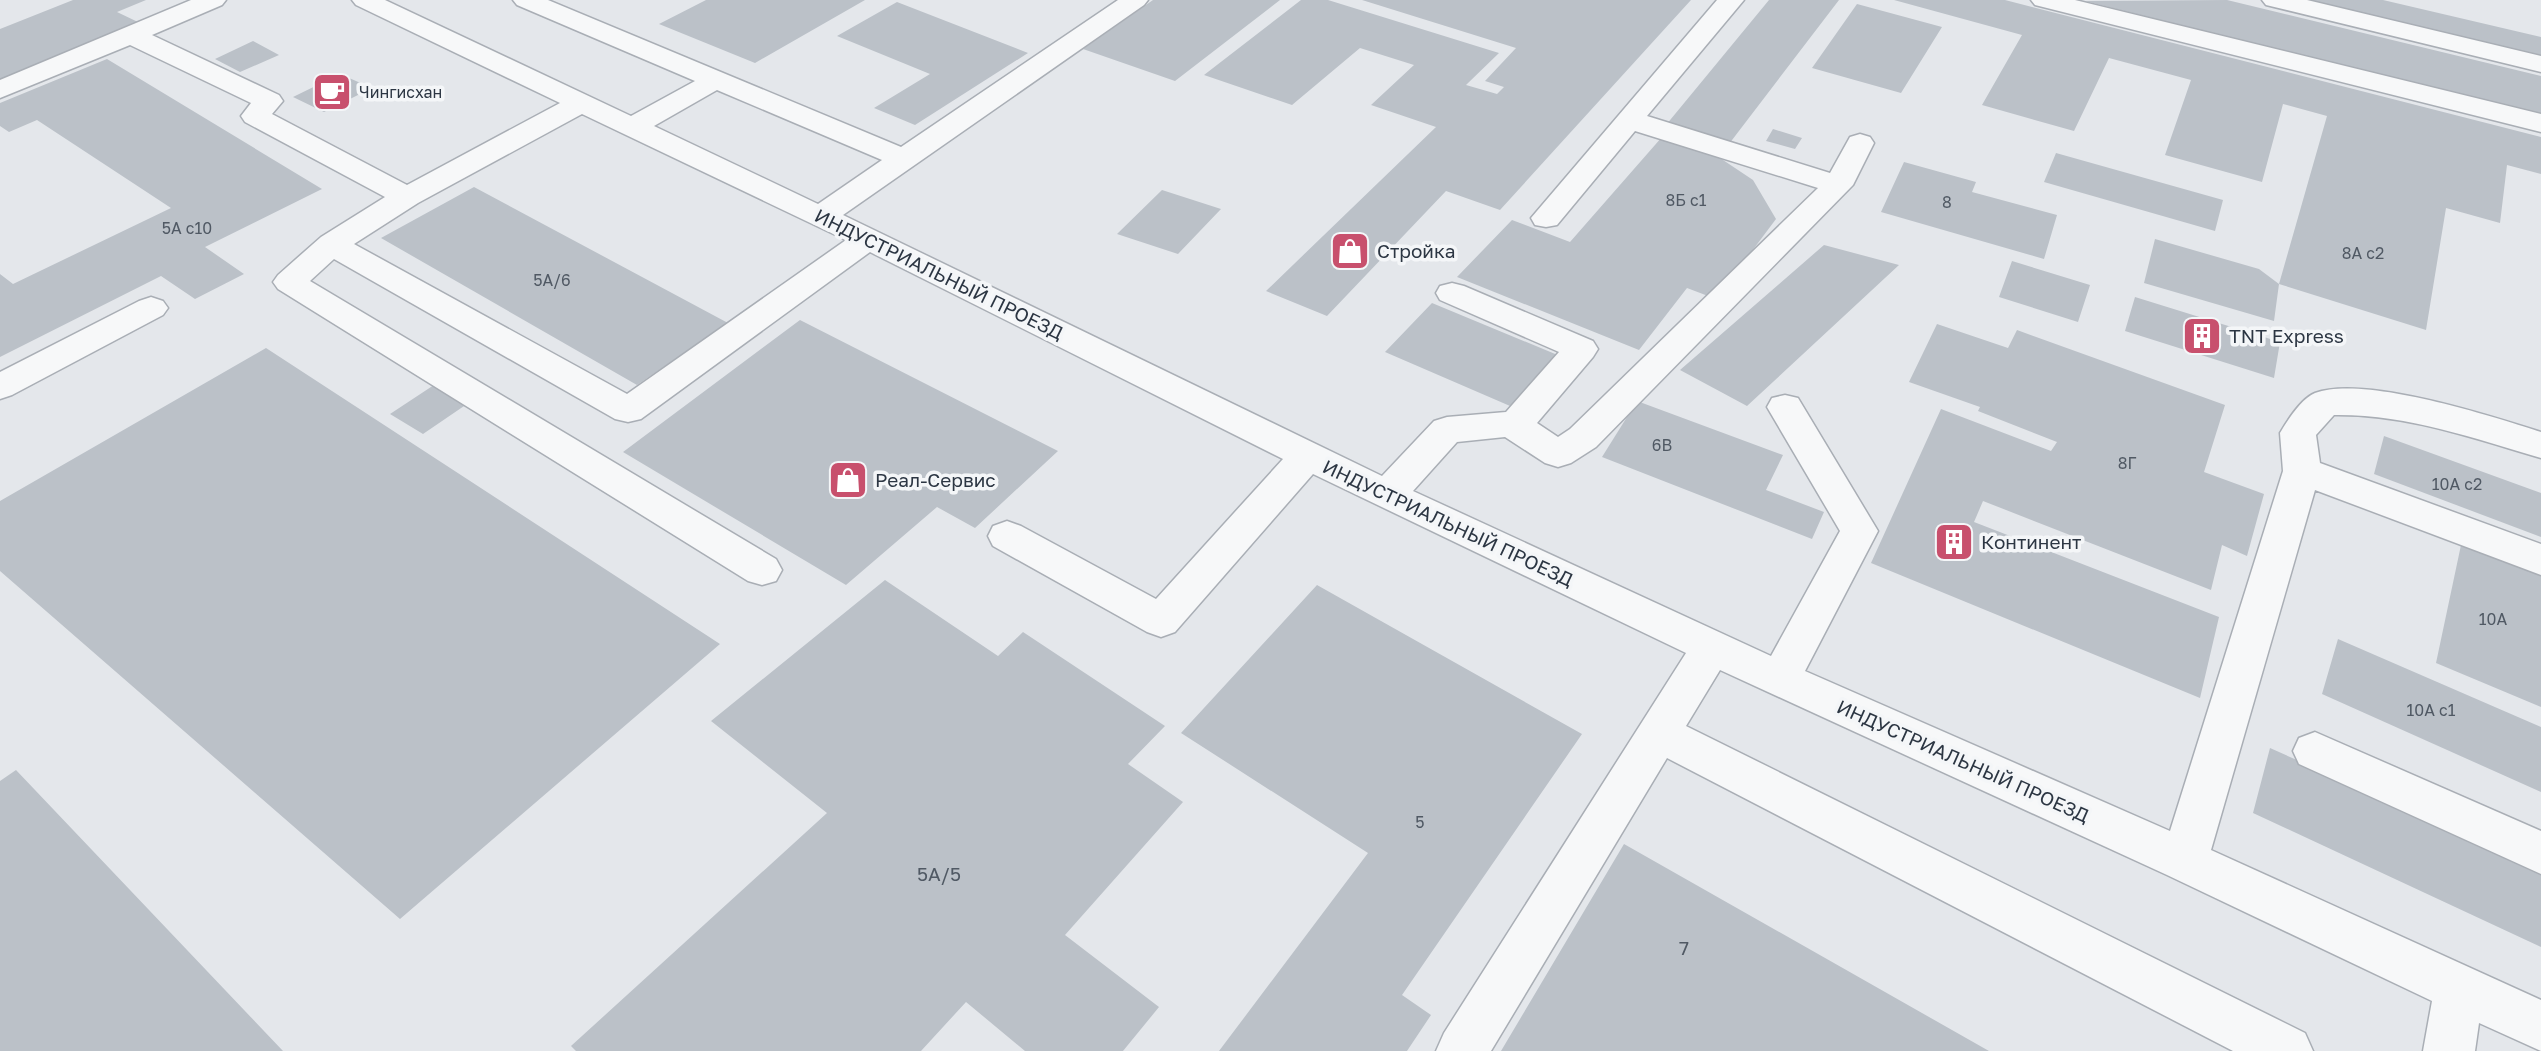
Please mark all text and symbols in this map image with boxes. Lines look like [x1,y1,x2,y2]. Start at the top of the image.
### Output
cafe icon: Чингисхан [311,71,353,113]
place label: Чингисхан [359,82,442,102]
house number: 8Б с1 [1666,190,1707,210]
house number: 8 [1942,192,1952,212]
street label: ИНДУСТРИАЛЬНЫЙ ПРОЕЗД [811,203,1067,344]
house number: 5А с10 [162,218,212,238]
shop icon: Стройка [1329,230,1371,272]
place label: Стройка [1377,239,1455,262]
house number: 8А с2 [2342,243,2384,263]
house number: 5А/6 [533,270,571,290]
building icon: TNT Express [2181,315,2223,357]
place label: TNT Express [2229,324,2344,347]
house number: 6В [1652,435,1672,455]
house number: 8Г [2118,453,2136,473]
street label: ИНДУСТРИАЛЬНЫЙ ПРОЕЗД [1319,454,1577,591]
shop icon: Реал-Сервис [827,459,869,501]
place label: Реал-Сервис [875,468,996,491]
house number: 10А с2 [2432,474,2482,494]
building icon: Континент [1933,521,1975,563]
place label: Континент [1981,530,2081,553]
house number: 10А [2479,609,2507,629]
street label: ИНДУСТРИАЛЬНЫЙ ПРОЕЗД [1834,694,2093,827]
house number: 10А с1 [2407,700,2456,720]
house number: 5 [1415,812,1425,832]
house number: 5А/5 [917,862,961,885]
house number: 7 [1679,936,1689,959]

